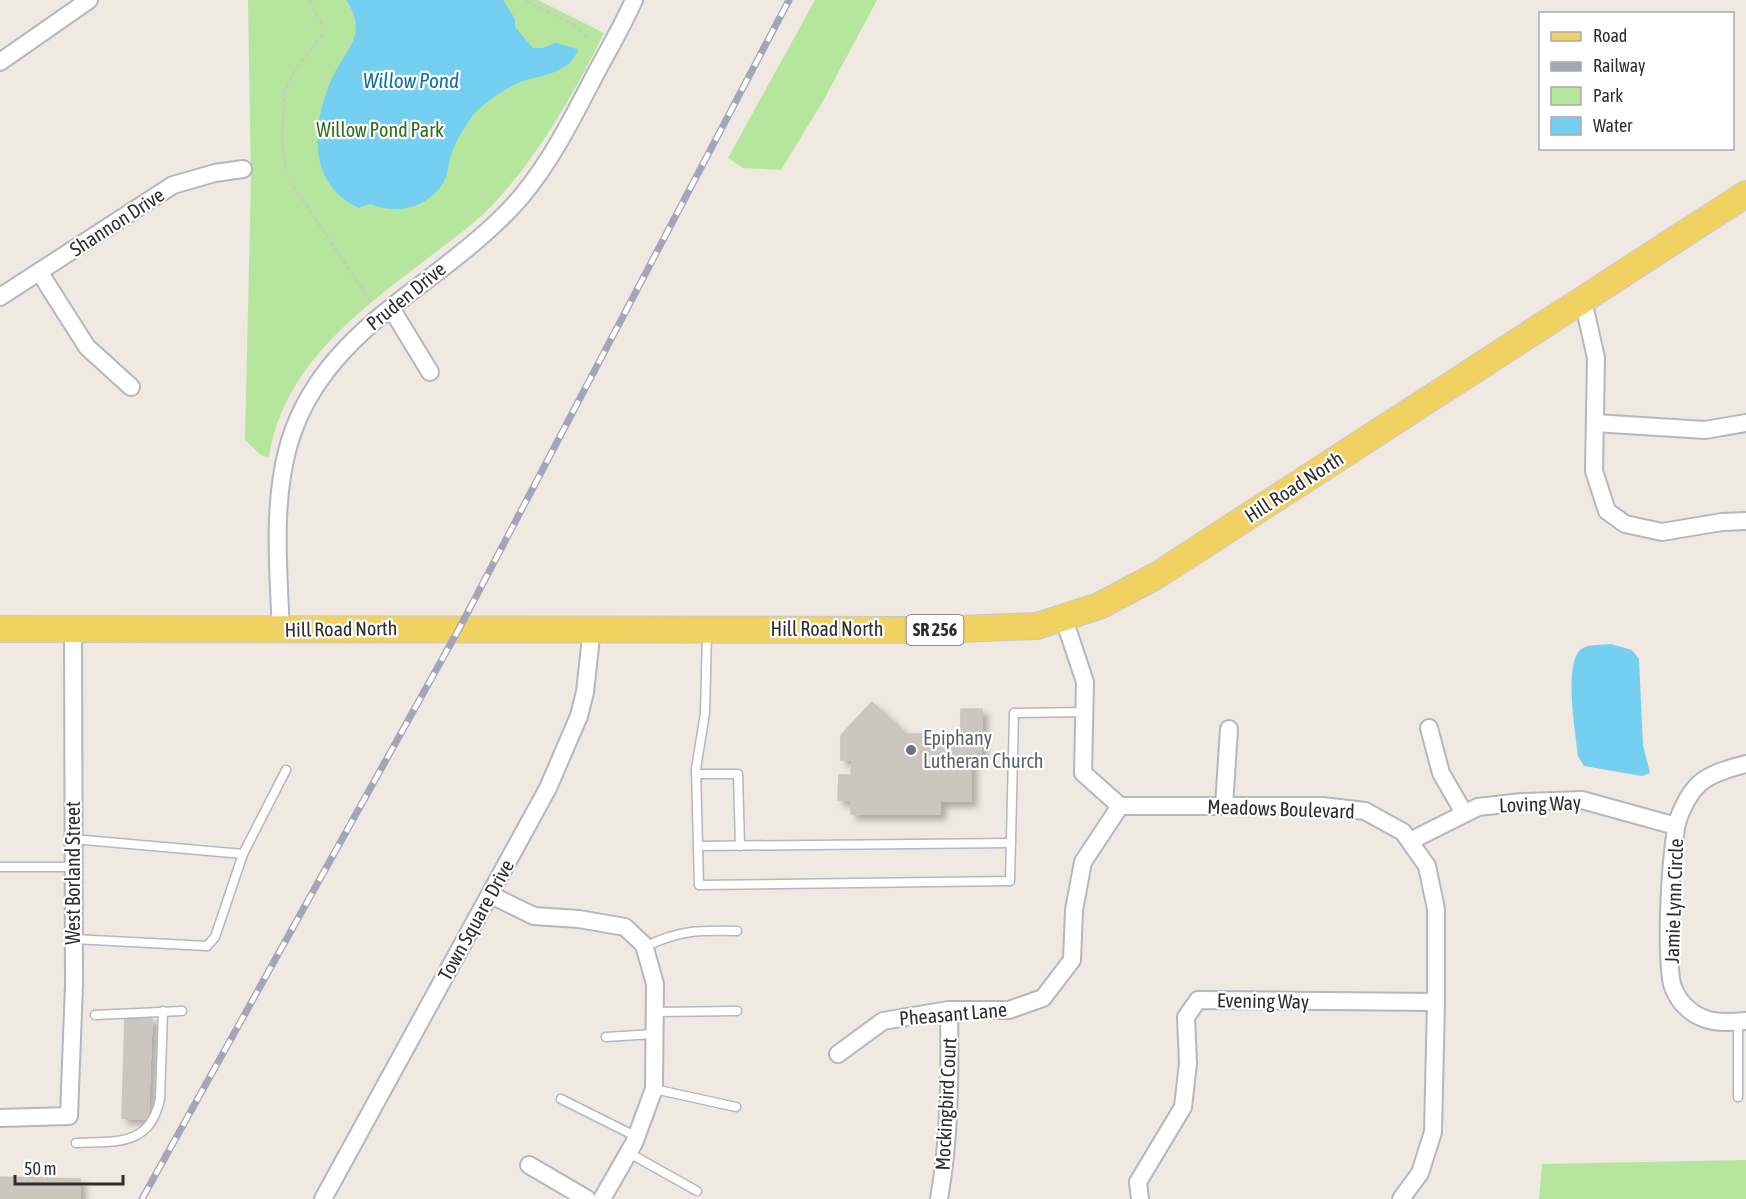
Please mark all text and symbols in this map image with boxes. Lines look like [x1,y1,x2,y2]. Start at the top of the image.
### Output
legend [1539,12,1734,150]
text: Road [1593,25,1627,46]
text: Railway [1593,55,1645,76]
water label: Willow Pond [363,68,459,92]
text: Park [1593,85,1623,106]
text: Water [1593,115,1633,136]
park label: Willow Pond Park [316,118,444,141]
street label: Shannon Drive [65,183,168,260]
street label: Pruden Drive [361,257,450,335]
street label: Hill Road North [1240,446,1347,527]
road number: SR 256 [906,615,964,645]
street label: Hill Road North [284,616,398,641]
street label: Hill Road North [771,617,883,640]
place label: Epiphany Lutheran Church [923,726,1044,772]
marker: Epiphany Lutheran Church [904,743,918,757]
street label: Loving Way [1498,791,1581,816]
street label: Meadows Boulevard [1207,794,1355,823]
street label: West Borland Street [61,801,84,945]
street label: Jamie Lynn Circle [1660,838,1687,964]
street label: Town Square Drive [433,855,518,984]
street label: Evening Way [1217,988,1309,1013]
street label: Pheasant Lane [898,997,1008,1030]
street label: Mockingbird Court [931,1037,960,1171]
scale bar [15,1148,123,1186]
text: 50 m [24,1158,56,1179]

